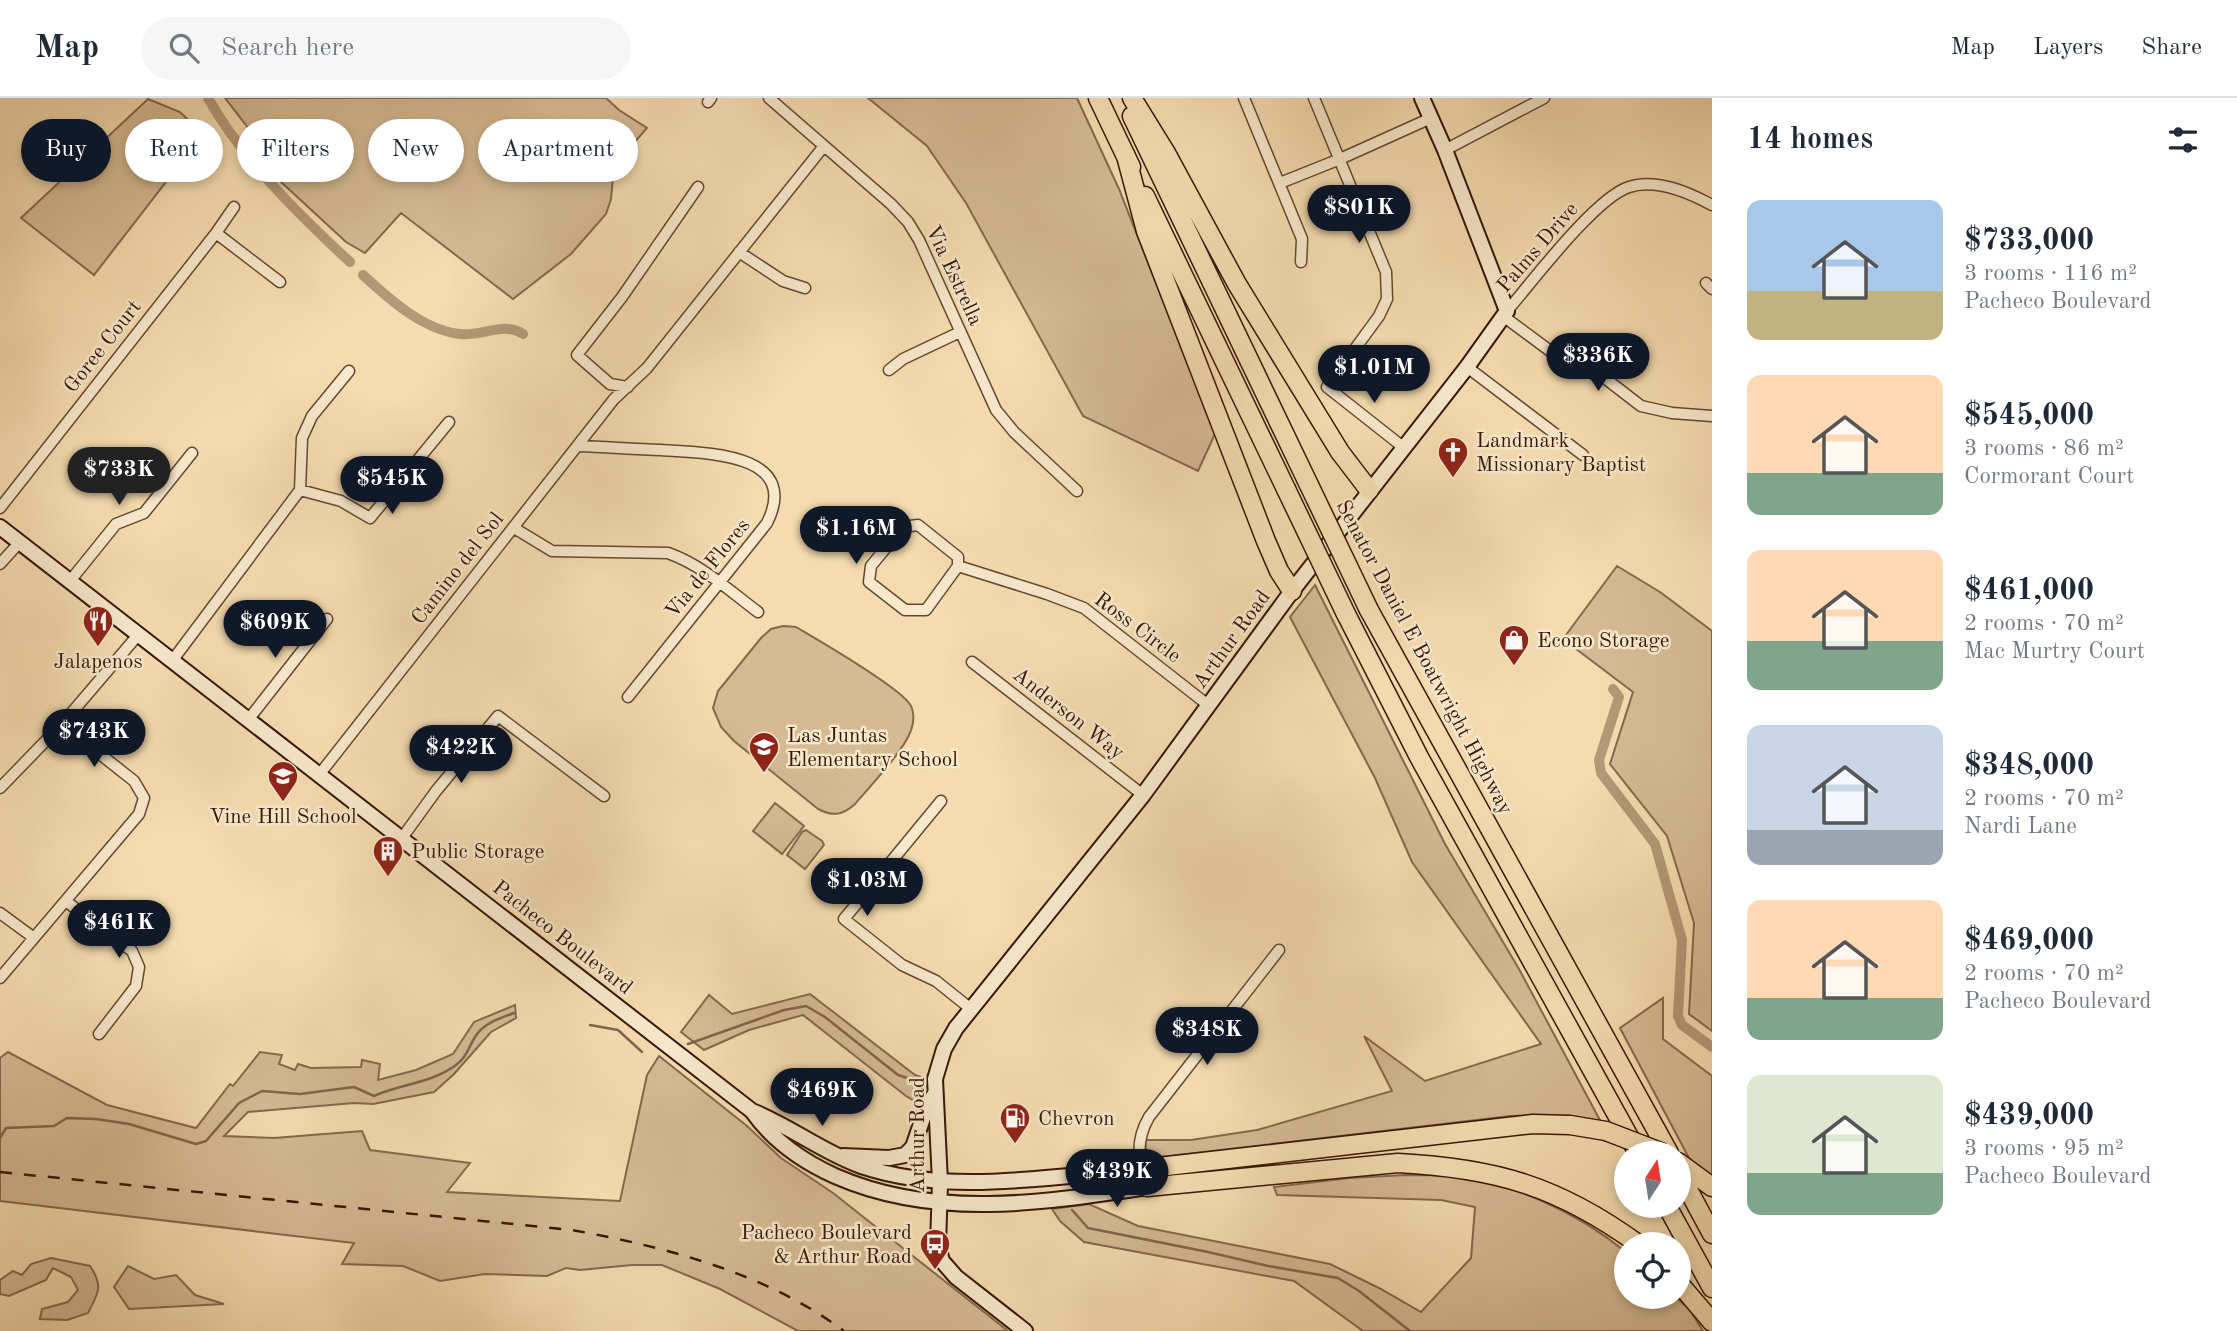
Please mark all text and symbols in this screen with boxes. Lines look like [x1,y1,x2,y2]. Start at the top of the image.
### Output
search box [141,17,631,80]
icon: search [165,29,203,67]
text: Map [35,32,99,65]
text: Search here [221,35,354,61]
text: Map [1951,36,1995,60]
text: Layers [2033,36,2103,60]
text: Share [2141,36,2202,60]
chip: Buy [21,119,111,182]
chip: Rent [125,119,223,182]
chip: Filters [237,119,354,182]
chip: New [368,119,464,182]
chip: Apartment [478,119,638,182]
icon: filters [2164,121,2202,159]
text: 14 homes [1747,125,1873,155]
pin: $801K [1310,186,1408,245]
text: $801K [1323,196,1395,219]
street label: Palms Drive [1494,199,1583,297]
street label: Via Estrella [921,222,986,329]
text: $733,000 [1964,226,2094,256]
icon: home [1803,228,1887,312]
text: 3 rooms · 116 m² [1964,262,2137,285]
text: Pacheco Boulevard [1964,290,2152,313]
street label: Goree Court [61,297,146,397]
pin: $336K [1549,334,1647,393]
text: $336K [1562,344,1634,367]
pin: $1.01M [1317,345,1431,405]
text: $1.01M [1334,356,1414,379]
text: $545,000 [1964,401,2094,431]
icon: home [1803,403,1887,487]
place label: Landmark Missionary Baptist [1476,431,1646,476]
church icon: Landmark Missionary Baptist [1436,435,1470,479]
text: 3 rooms · 86 m² [1964,437,2124,460]
pin: $733K [70,448,168,507]
pin: $545K [343,456,441,516]
text: $733K [83,458,155,481]
text: Cormorant Court [1964,465,2134,488]
text: $545K [356,467,428,490]
street label: Senator Daniel E Boatwright Highway [1332,497,1516,818]
pin: $1.16M [799,506,913,566]
street label: Camino del Sol [408,509,508,629]
street label: Via de Flores [662,515,755,623]
text: $1.16M [816,517,896,540]
text: $461,000 [1964,576,2094,606]
icon: home [1803,578,1887,662]
street label: Arthur Road [1190,587,1275,693]
street label: Ross Circle [1090,589,1184,667]
pin: $609K [226,601,324,660]
restaurant icon: Jalapenos [81,604,115,648]
text: $609K [239,611,311,634]
text: 2 rooms · 70 m² [1964,612,2124,635]
shop icon: Econo Storage [1497,623,1531,667]
place label: Econo Storage [1537,631,1669,652]
text: Mac Murtry Court [1964,640,2145,663]
place label: Jalapenos [53,652,143,673]
street label: Anderson Way [1008,664,1128,764]
pin: $743K [45,710,143,769]
text: $743K [58,720,130,743]
pin: $422K [412,726,510,785]
place label: Las Juntas Elementary School [787,726,958,771]
school or university icon: Las Juntas Elementary School [747,730,781,774]
text: $422K [425,736,497,759]
text: $348,000 [1964,751,2094,781]
icon: home [1803,753,1887,837]
school or university icon: Vine Hill School [266,759,300,803]
text: 2 rooms · 70 m² [1964,787,2124,810]
place label: Vine Hill School [209,807,357,828]
text: Nardi Lane [1964,815,2077,838]
building icon: Public Storage [371,834,405,878]
place label: Public Storage [411,842,544,863]
pin: $1.03M [810,858,924,918]
text: $1.03M [827,869,907,892]
street label: Pacheco Boulevard [488,877,636,999]
pin: $461K [70,900,168,960]
text: $461K [83,911,155,934]
text: $469,000 [1964,926,2094,956]
icon: home [1803,928,1887,1012]
text: 2 rooms · 70 m² [1964,962,2124,985]
text: Pacheco Boulevard [1964,990,2152,1013]
pin: $348K [1158,1007,1256,1067]
text: $348K [1171,1018,1243,1041]
pin: $469K [773,1068,871,1128]
street label: Arthur Road [908,1077,929,1193]
text: $469K [786,1079,858,1102]
fuel station icon: Chevron [998,1101,1032,1145]
text: $439,000 [1964,1101,2094,1131]
icon: home [1803,1103,1887,1187]
place label: Chevron [1038,1109,1115,1130]
text: 3 rooms · 95 m² [1964,1137,2124,1160]
north arrow [1614,1141,1690,1218]
map controls [1614,1141,1691,1309]
pin: $439K [1068,1150,1166,1209]
text: $439K [1081,1160,1153,1183]
text: Pacheco Boulevard [1964,1165,2152,1188]
place label: Pacheco Boulevard & Arthur Road [741,1223,912,1268]
bus stop icon: Pacheco Boulevard & Arthur Road [918,1227,952,1271]
button: locate [1614,1232,1691,1309]

